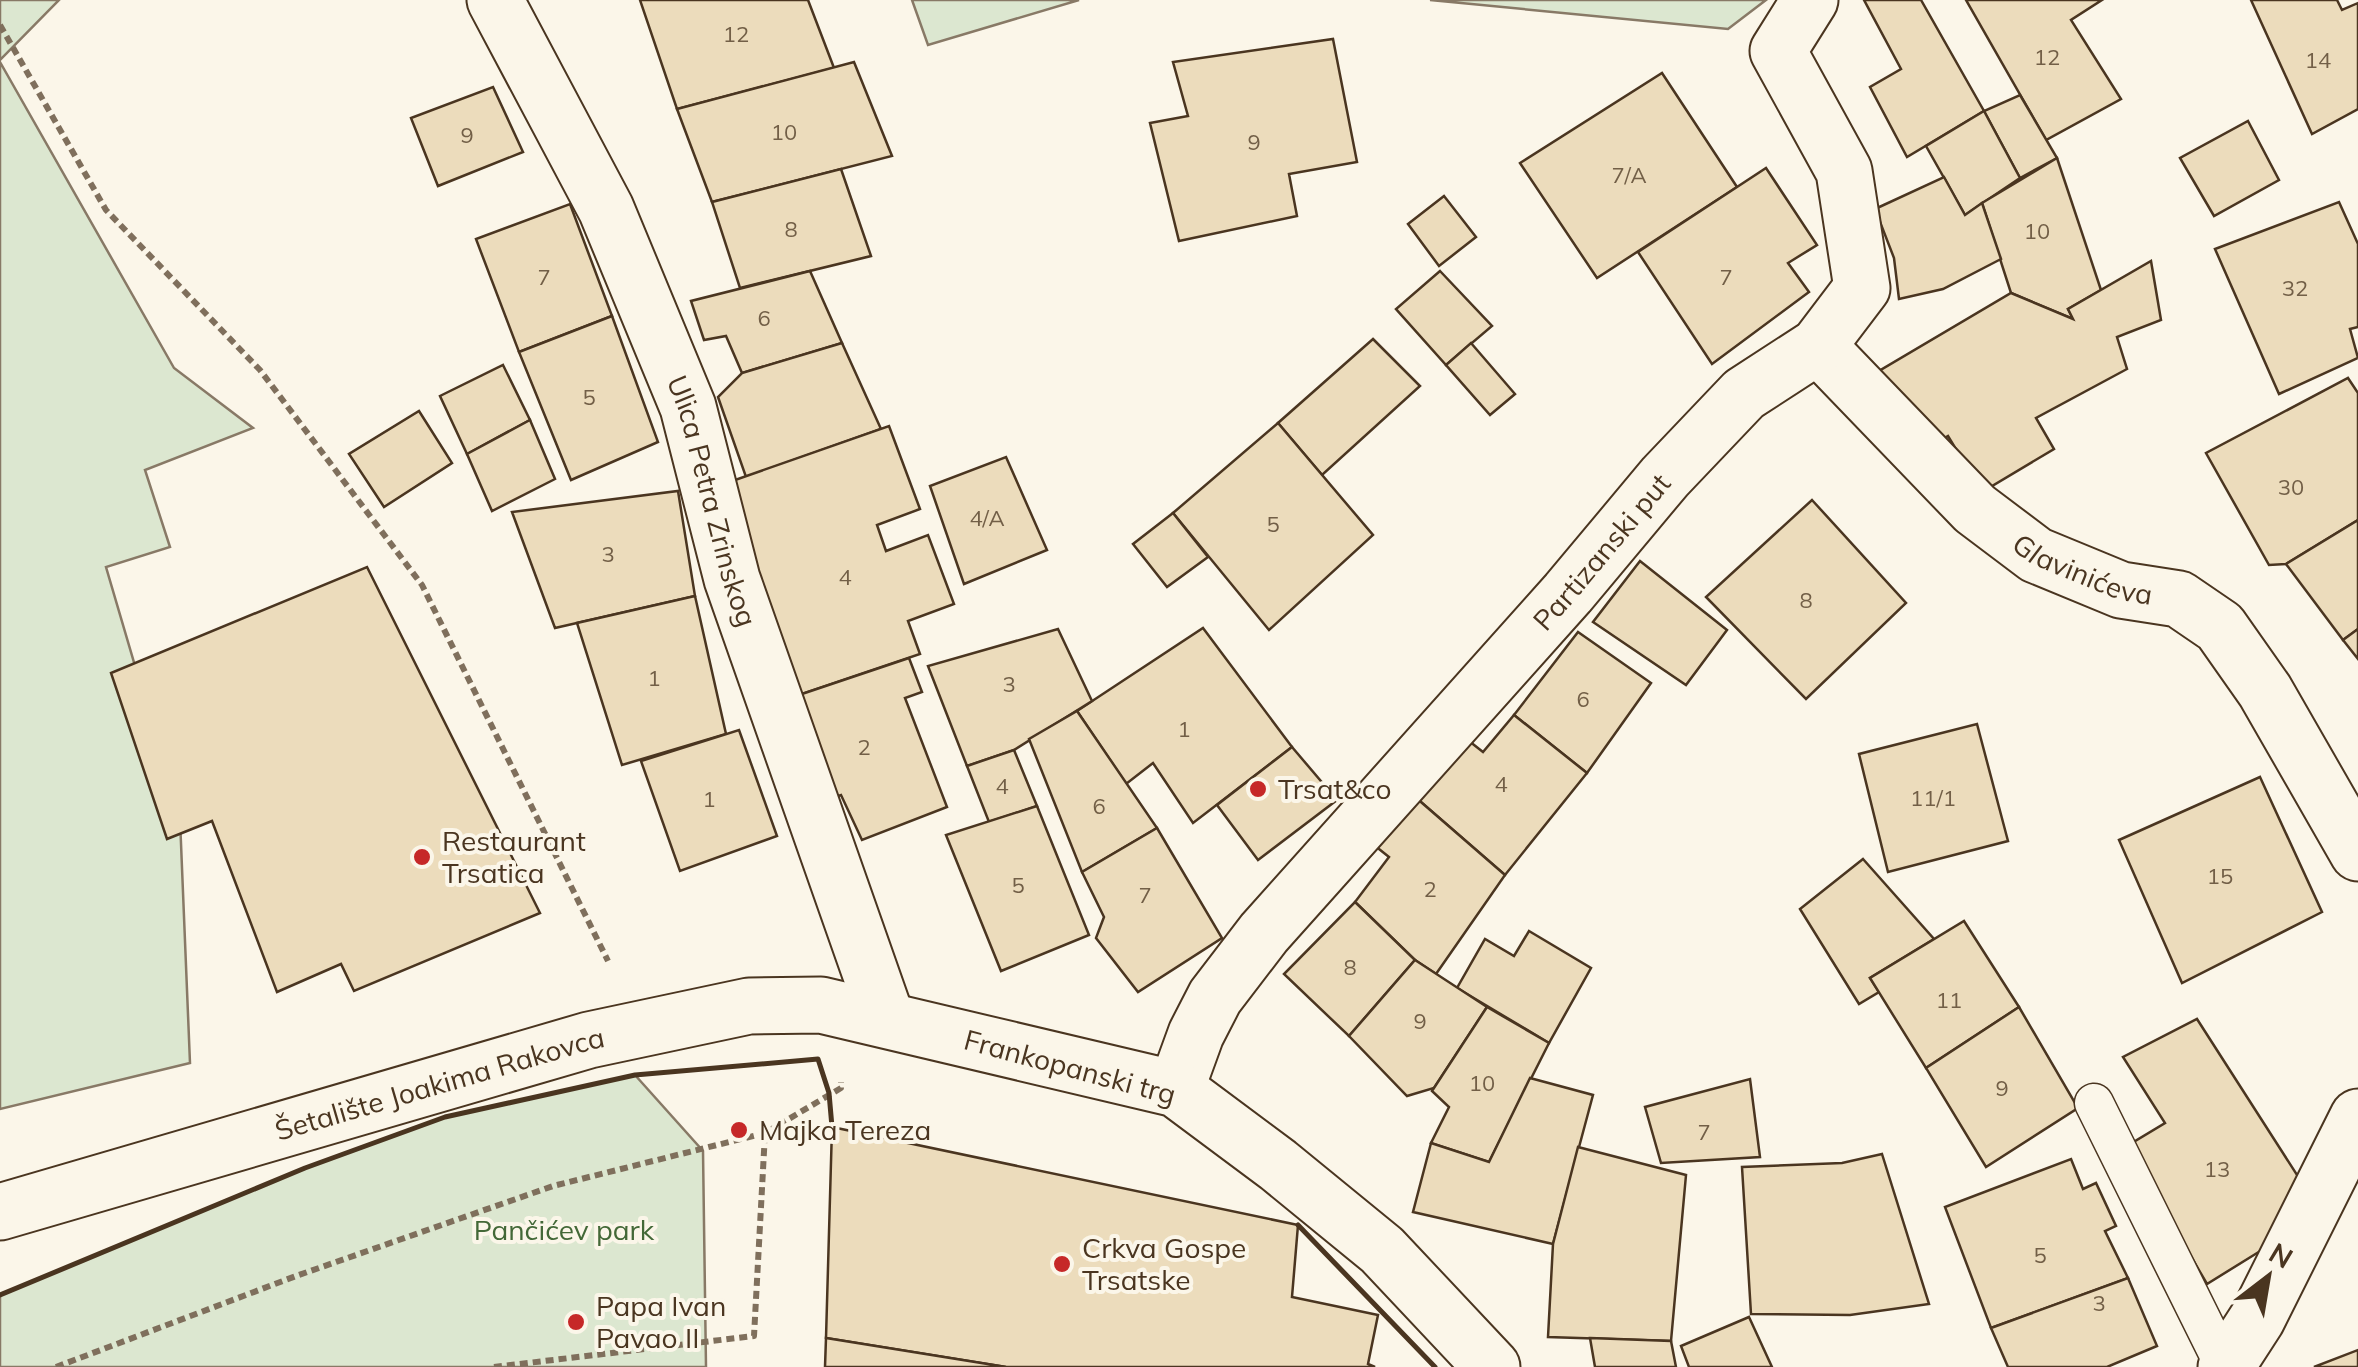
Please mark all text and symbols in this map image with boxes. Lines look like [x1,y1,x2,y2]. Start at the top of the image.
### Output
house number: 12 [723,20,749,48]
house number: 12 [2034,43,2060,71]
house number: 14 [2305,46,2331,74]
house number: 10 [771,118,797,146]
house number: 9 [460,121,474,149]
house number: 9 [1247,128,1261,156]
house number: 7/A [1611,161,1647,189]
house number: 8 [784,215,798,243]
house number: 10 [2024,217,2050,245]
house number: 7 [537,263,551,291]
house number: 7 [1719,263,1733,291]
house number: 32 [2282,274,2308,302]
house number: 6 [757,304,771,332]
street label: Ulica Petra Zrinskog [660,370,765,631]
house number: 5 [582,383,596,411]
street label: Partizanski put [1525,466,1678,637]
house number: 30 [2278,473,2304,501]
house number: 4/A [969,504,1005,532]
house number: 5 [1266,510,1280,538]
street label: Glavinićeva [2006,526,2155,612]
house number: 3 [601,540,615,568]
house number: 4 [838,563,852,591]
house number: 8 [1799,586,1813,614]
house number: 1 [647,664,661,692]
house number: 3 [1002,670,1016,698]
house number: 6 [1576,685,1590,713]
house number: 1 [1177,715,1191,743]
house number: 2 [857,733,871,761]
house number: 4 [1494,770,1508,798]
place label: Trsat&co [1278,771,1391,806]
house number: 4 [995,772,1009,800]
marker: Trsat&co [1247,778,1269,800]
house number: 11/1 [1910,784,1956,812]
house number: 1 [702,785,716,813]
house number: 6 [1092,792,1106,820]
place label: Restaurant Trsatica [442,823,586,890]
marker: Restaurant Trsatica [411,846,433,868]
house number: 15 [2207,862,2233,890]
house number: 5 [1011,871,1025,899]
house number: 2 [1423,875,1437,903]
house number: 7 [1138,881,1152,909]
house number: 8 [1343,953,1357,981]
house number: 11 [1936,986,1962,1014]
house number: 9 [1413,1007,1427,1035]
street label: Šetalište Joakima Rakovca [271,1019,607,1148]
street label: Frankopanski trg [960,1021,1180,1112]
house number: 10 [1469,1069,1495,1097]
house number: 9 [1995,1074,2009,1102]
place label: Majka Tereza [759,1112,931,1147]
house number: 7 [1697,1118,1711,1146]
marker: Majka Tereza [728,1119,750,1141]
house number: 13 [2204,1155,2230,1183]
park label: Pančićev park [474,1212,655,1247]
north arrow [2218,1227,2318,1327]
place label: Crkva Gospe Trsatske [1082,1230,1246,1297]
text: N [2263,1235,2299,1276]
house number: 5 [2033,1241,2047,1269]
marker: Crkva Gospe Trsatske [1051,1253,1073,1275]
place label: Papa Ivan Pavao II [596,1288,726,1355]
house number: 3 [2092,1289,2106,1317]
marker: Papa Ivan Pavao II [565,1311,587,1333]

